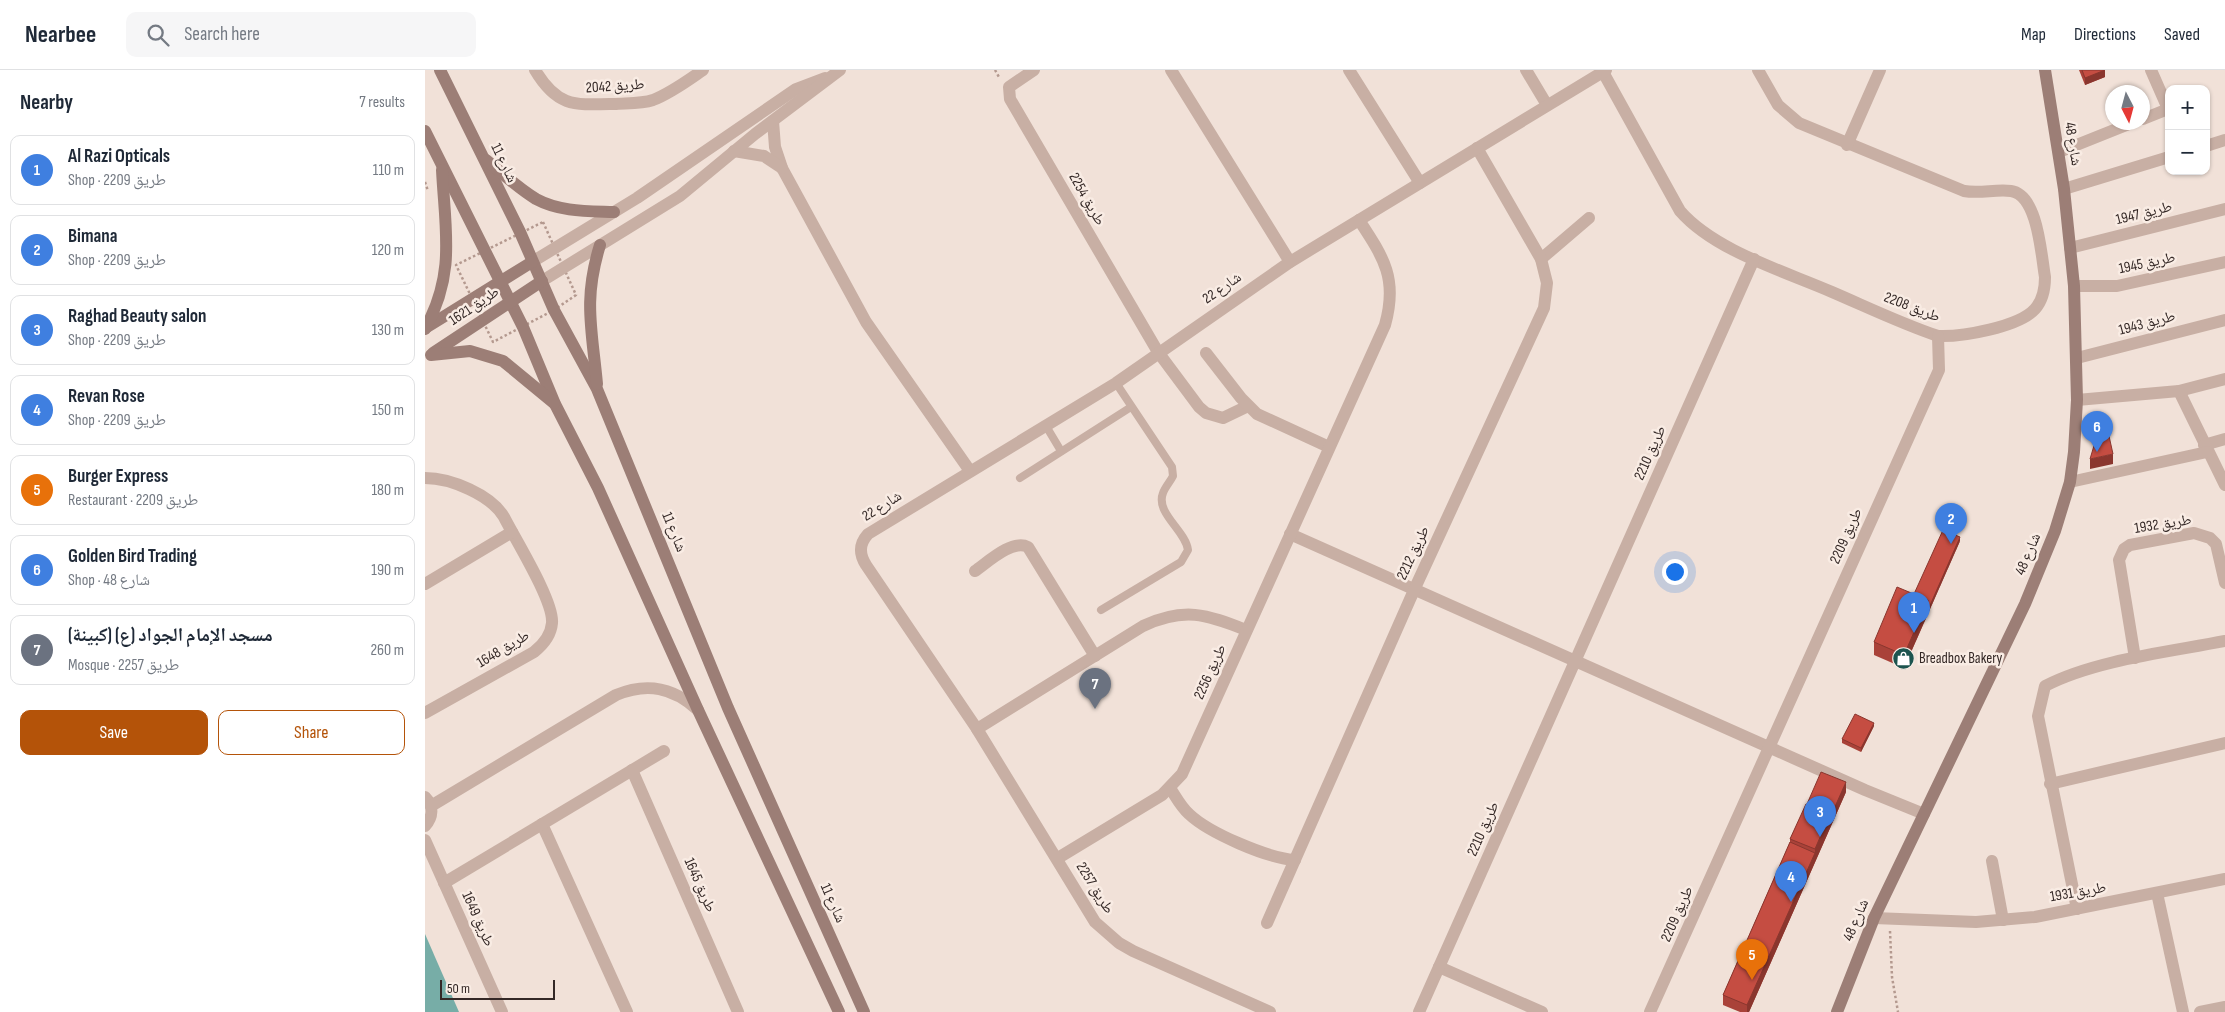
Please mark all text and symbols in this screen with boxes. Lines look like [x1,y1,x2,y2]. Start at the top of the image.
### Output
search box [126,12,476,57]
text: Nearbee [25,20,96,49]
icon: search [144,21,172,49]
text: Search here [184,23,260,46]
text: Map [2021,24,2046,45]
text: Directions [2074,24,2136,45]
text: Saved [2164,24,2200,45]
street label: طريق 2042 [585,74,645,98]
north arrow [2105,85,2150,130]
map controls [2165,85,2210,175]
button: + [2165,85,2210,130]
text: Nearby [20,90,73,115]
text: 7 results [359,93,405,112]
street label: شارع 48 [2060,121,2086,167]
button: − [2165,130,2210,175]
street label: شارع 11 [486,140,522,186]
text: Al Razi Opticals [68,145,170,168]
text: 1 [34,161,40,180]
text: 110 m [373,161,404,180]
street label: طريق 2254 [1064,169,1110,229]
text: Shop · طريق 2209 [68,171,166,190]
street label: طريق 1947 [2114,197,2174,229]
text: Bimana [68,225,117,248]
text: 2 [33,241,41,260]
text: 120 m [372,241,404,260]
street label: طريق 1945 [2117,248,2177,278]
text: Shop · طريق 2209 [68,251,166,270]
street label: شارع 22 [1199,268,1245,308]
street label: طريق 1621 [445,282,503,330]
street label: طريق 2208 [1881,288,1943,326]
text: Raghad Beauty salon [68,305,207,328]
street label: طريق 1943 [2117,306,2177,340]
text: 3 [33,321,41,340]
text: 130 m [372,321,404,340]
text: Shop · طريق 2209 [68,331,166,350]
text: Revan Rose [68,385,145,408]
text: 4 [33,401,41,420]
text: 150 m [372,401,404,420]
text: Shop · طريق 2209 [68,411,166,430]
pin: 6 [2081,411,2113,452]
street label: طريق 2210 [1630,423,1670,483]
text: Burger Express [68,465,168,488]
text: 5 [33,481,41,500]
text: 180 m [371,481,404,500]
street label: شارع 22 [859,486,905,526]
text: Restaurant · طريق 2209 [68,491,198,510]
pin: 2 [1935,503,1967,544]
street label: طريق 2209 [1825,505,1867,567]
street label: شارع 11 [657,509,691,555]
street label: طريق 1932 [2133,510,2193,538]
street label: طريق 2212 [1392,523,1434,583]
street label: شارع 48 [2011,530,2045,578]
text: Golden Bird Trading [68,545,197,568]
your location [1662,559,1688,585]
text: 6 [33,561,41,580]
text: 190 m [371,561,404,580]
text: Shop · شارع 48 [68,571,150,590]
pin: 1 [1898,592,1930,633]
text: مسجد الإمام الجواد (ع) (كبينة) [68,624,273,647]
street label: طريق 1648 [473,626,533,672]
text: 7 [34,641,40,660]
text: 260 m [370,641,404,660]
street label: طريق 2256 [1190,642,1231,702]
shop icon: Breadbox Bakery [1891,646,1915,670]
place label: Breadbox Bakery [1919,649,2003,668]
text: Mosque · طريق 2257 [68,656,179,675]
pin: 7 [1079,668,1111,709]
button: Save [20,710,208,755]
button: Share [218,710,405,755]
pin: 3 [1804,796,1836,837]
street label: طريق 2210 [1463,799,1503,859]
street label: طريق 1645 [680,855,720,915]
street label: طريق 2257 [1072,859,1118,917]
pin: 4 [1775,861,1807,902]
street label: طريق 1931 [2048,878,2108,906]
street label: شارع 11 [816,880,850,926]
street label: طريق 2209 [1656,883,1698,945]
street label: طريق 1649 [457,889,499,950]
street label: شارع 48 [1839,896,1873,944]
pin: 5 [1736,939,1768,980]
scale bar [440,977,555,1000]
text: 50 m [447,980,470,997]

